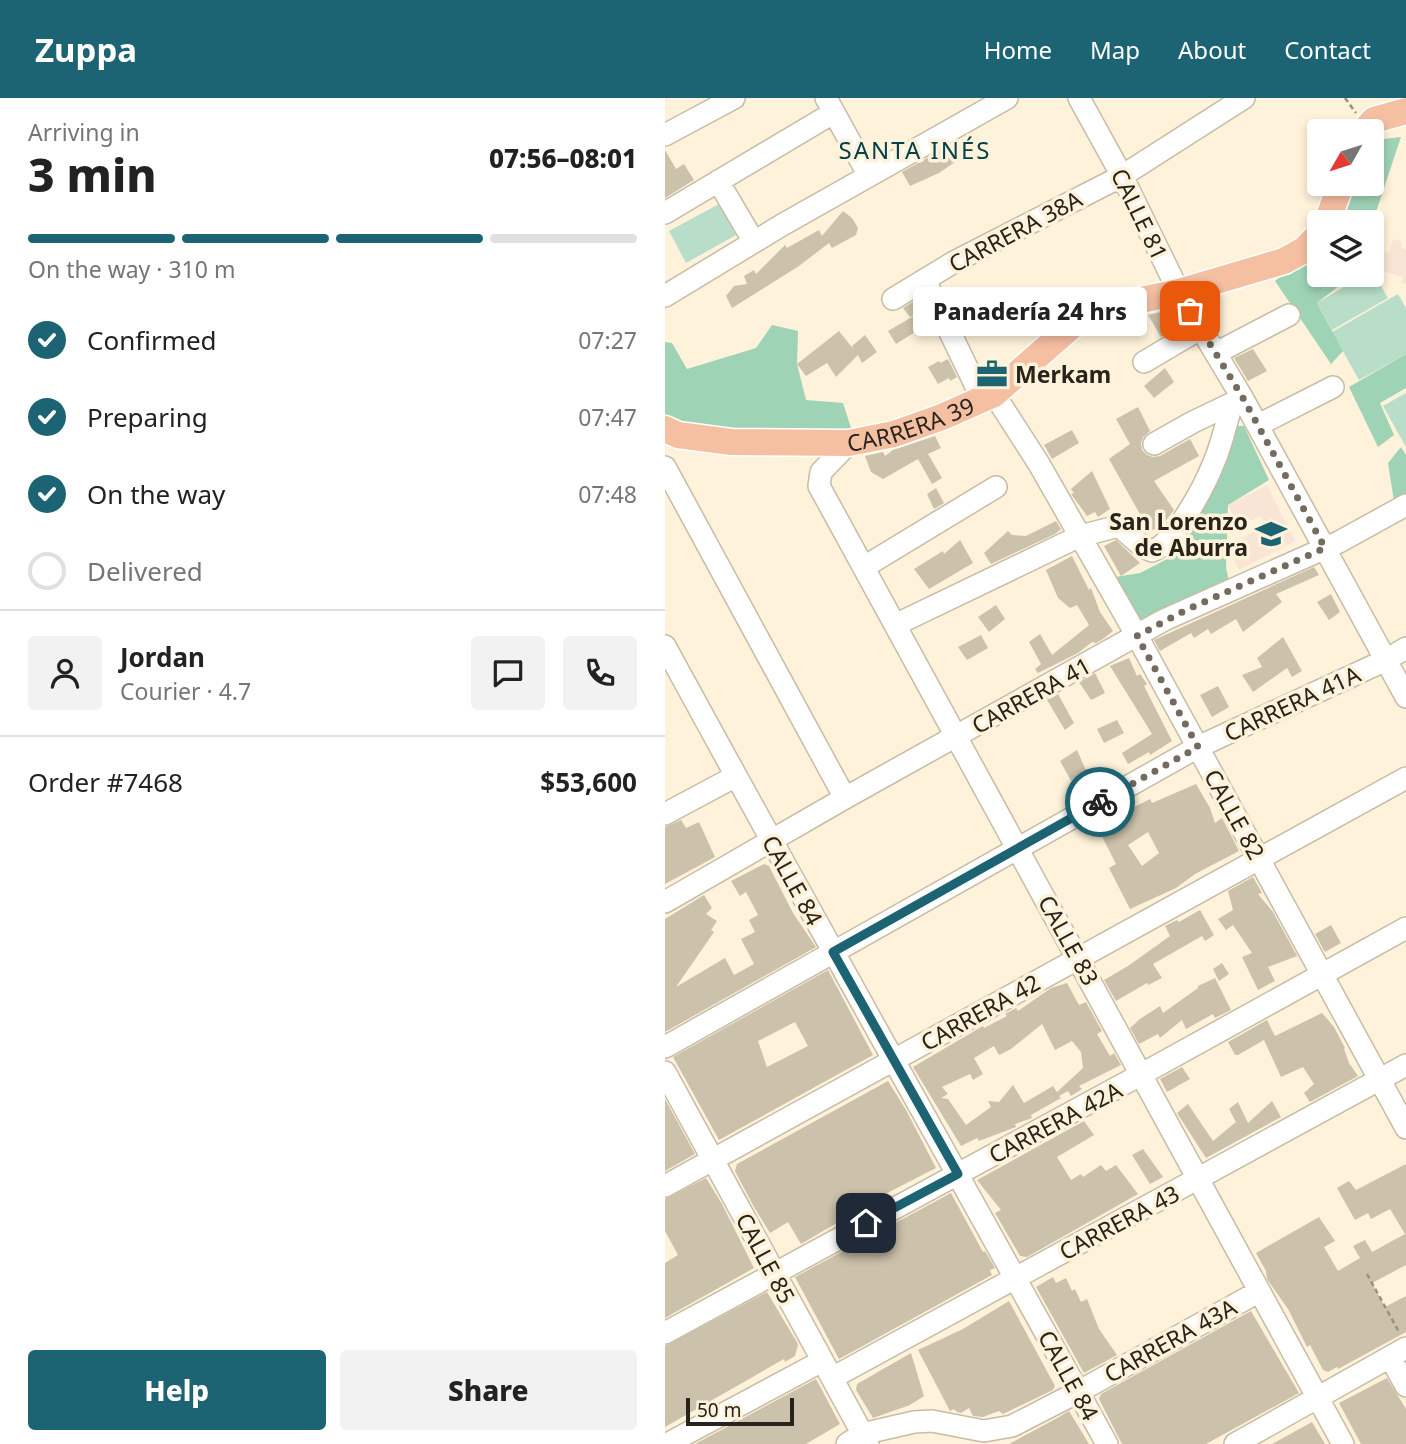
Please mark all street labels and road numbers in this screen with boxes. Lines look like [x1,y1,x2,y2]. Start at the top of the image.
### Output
street label: CALLE 81 [1104,163,1176,265]
street label: CARRERA 38A [943,182,1088,280]
street label: CARRERA 39 [844,389,979,459]
street label: CARRERA 41 [966,649,1096,741]
street label: CARRERA 41A [1219,657,1365,748]
street label: CALLE 82 [1197,763,1273,865]
street label: CALLE 84 [755,829,831,931]
street label: CALLE 83 [1031,889,1107,991]
street label: CARRERA 42 [915,966,1045,1058]
street label: CARRERA 42A [983,1073,1128,1171]
street label: CARRERA 43 [1053,1177,1185,1267]
street label: CALLE 85 [729,1207,803,1309]
street label: CARRERA 43A [1098,1290,1242,1390]
street label: CALLE 84 [1031,1324,1107,1426]

